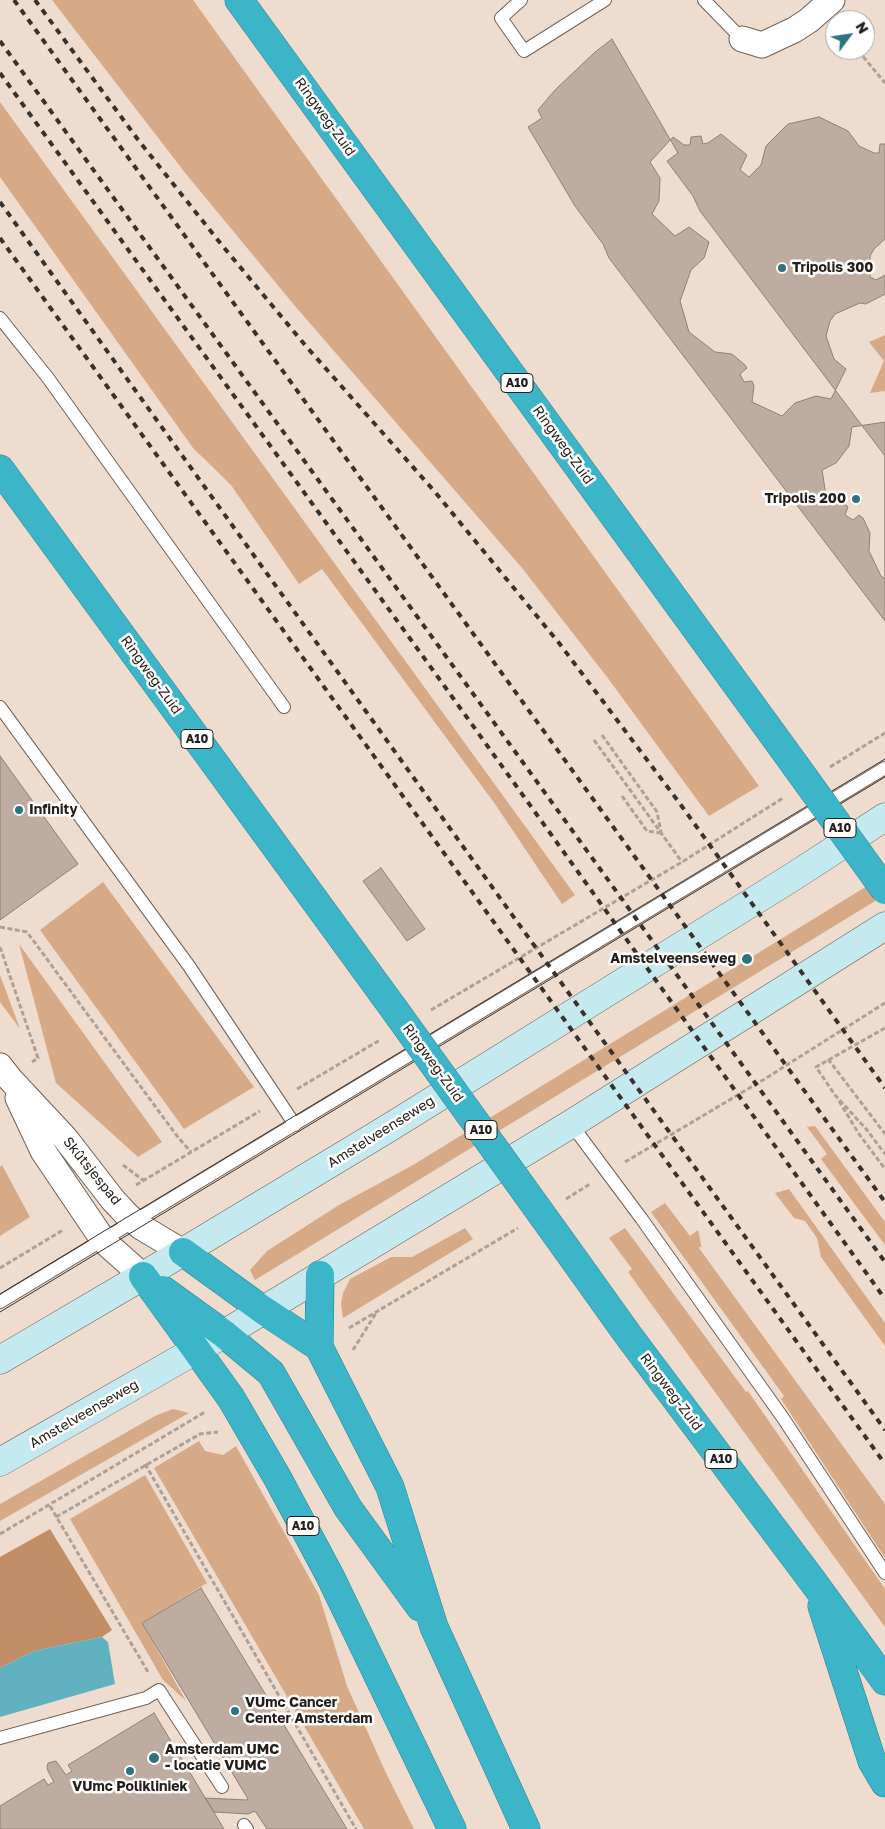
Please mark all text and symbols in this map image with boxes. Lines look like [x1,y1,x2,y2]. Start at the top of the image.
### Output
north arrow [825,10,875,60]
text: N [852,19,872,36]
street label: Ringweg-Zuid [291,75,359,159]
place label: Tripolis 300 [792,260,873,276]
marker: Tripolis 300 [776,262,788,274]
road number: A10 [501,373,533,392]
street label: Ringweg-Zuid [529,403,597,487]
place label: Tripolis 200 [765,491,846,507]
marker: Tripolis 200 [850,493,862,505]
street label: Ringweg-Zuid [117,633,185,717]
road number: A10 [181,730,213,749]
place label: Infinity [29,802,78,818]
marker: Infinity [13,804,25,816]
road number: A10 [824,818,856,838]
place label: Amstelveenseweg [610,951,736,967]
marker: Amstelveenseweg [740,952,754,966]
street label: Ringweg-Zuid [399,1021,467,1105]
street label: Amstelveenseweg [324,1092,438,1172]
road number: A10 [465,1120,497,1140]
street label: Skûtsjespad [59,1134,125,1208]
street label: Ringweg-Zuid [636,1350,706,1434]
street label: Amstelveenseweg [27,1376,141,1452]
road number: A10 [705,1450,737,1468]
road number: A10 [287,1516,319,1535]
place label: VUmc Cancer Center Amsterdam [245,1695,373,1728]
marker: VUmc Cancer Center Amsterdam [229,1705,241,1717]
place label: Amsterdam UMC - locatie VUMC [165,1742,279,1774]
marker: Amsterdam UMC - locatie VUMC [147,1751,161,1765]
marker: VUmc Polikliniek [124,1765,136,1777]
place label: VUmc Polikliniek [72,1779,188,1795]

